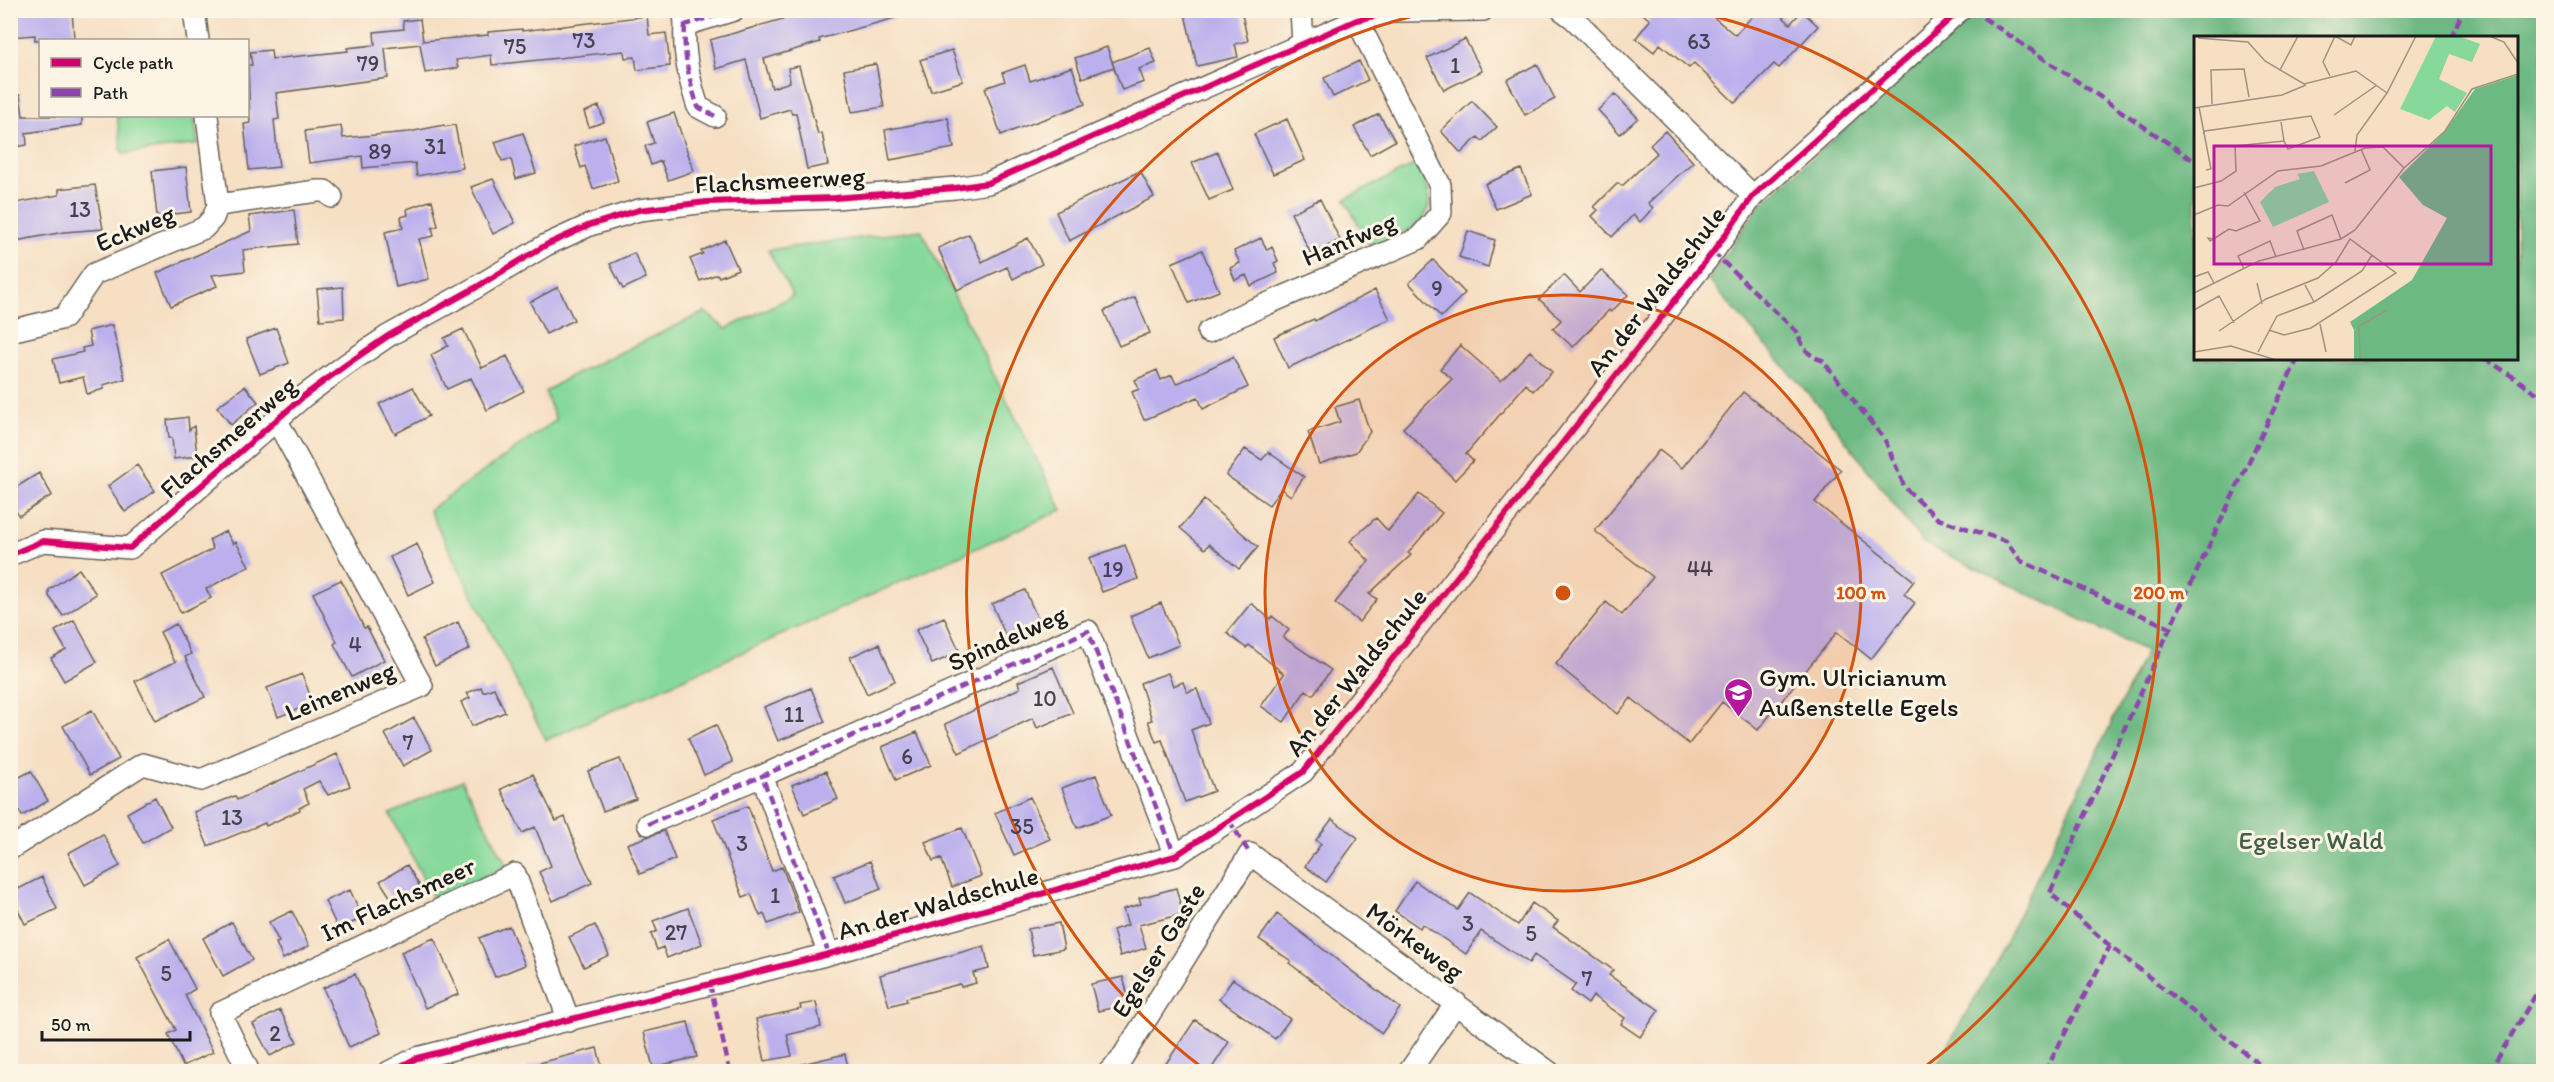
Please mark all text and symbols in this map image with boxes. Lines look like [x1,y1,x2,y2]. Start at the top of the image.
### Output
house number: 73 [573,27,595,54]
house number: 63 [1687,28,1711,55]
house number: 75 [504,33,526,60]
inset map [2194,36,2518,360]
legend [39,39,249,117]
house number: 79 [357,50,379,77]
text: Cycle path [93,52,174,74]
house number: 1 [1450,52,1460,79]
text: Path [93,82,128,104]
house number: 31 [424,133,446,160]
house number: 89 [368,138,392,165]
street label: Flachsmeerweg [694,160,867,200]
house number: 13 [69,196,91,223]
street label: Eckweg [90,197,180,259]
street label: An der Waldschule [1580,199,1732,383]
street label: Hanfweg [1297,205,1402,273]
house number: 9 [1431,275,1443,302]
street label: Flachsmeerweg [153,368,304,505]
house number: 44 [1687,555,1713,582]
house number: 19 [1102,556,1124,583]
street label: An der Waldschule [1278,581,1434,763]
text: 100 m [1836,582,1887,604]
text: 200 m [2134,582,2185,604]
centre of rings [1553,583,1573,603]
street label: Spindelweg [943,597,1072,678]
house number: 4 [348,631,362,658]
street label: Leinenweg [280,653,401,729]
place label: Gym. Ulricianum Außenstelle Egels [1759,661,1959,723]
school or university icon: Gym. Ulricianum Außenstelle Egels [1722,676,1754,718]
house number: 10 [1033,685,1057,712]
house number: 11 [784,701,804,728]
house number: 7 [403,729,414,756]
house number: 6 [901,743,913,770]
house number: 13 [221,804,243,831]
house number: 35 [1010,813,1034,840]
park label: Egelser Wald [2239,824,2383,856]
house number: 3 [736,830,748,857]
street label: Im Flachsmeer [316,849,481,949]
street label: An der Waldschule [834,859,1042,947]
street label: Egelser Gaste [1104,877,1212,1023]
house number: 1 [770,882,780,909]
street label: Mörkeweg [1360,895,1471,988]
house number: 3 [1462,910,1474,937]
house number: 27 [665,919,687,946]
house number: 5 [1525,920,1537,947]
house number: 5 [160,960,172,987]
house number: 7 [1582,965,1593,992]
scale bar [42,1004,190,1042]
text: 50 m [51,1014,91,1036]
house number: 2 [269,1020,281,1047]

